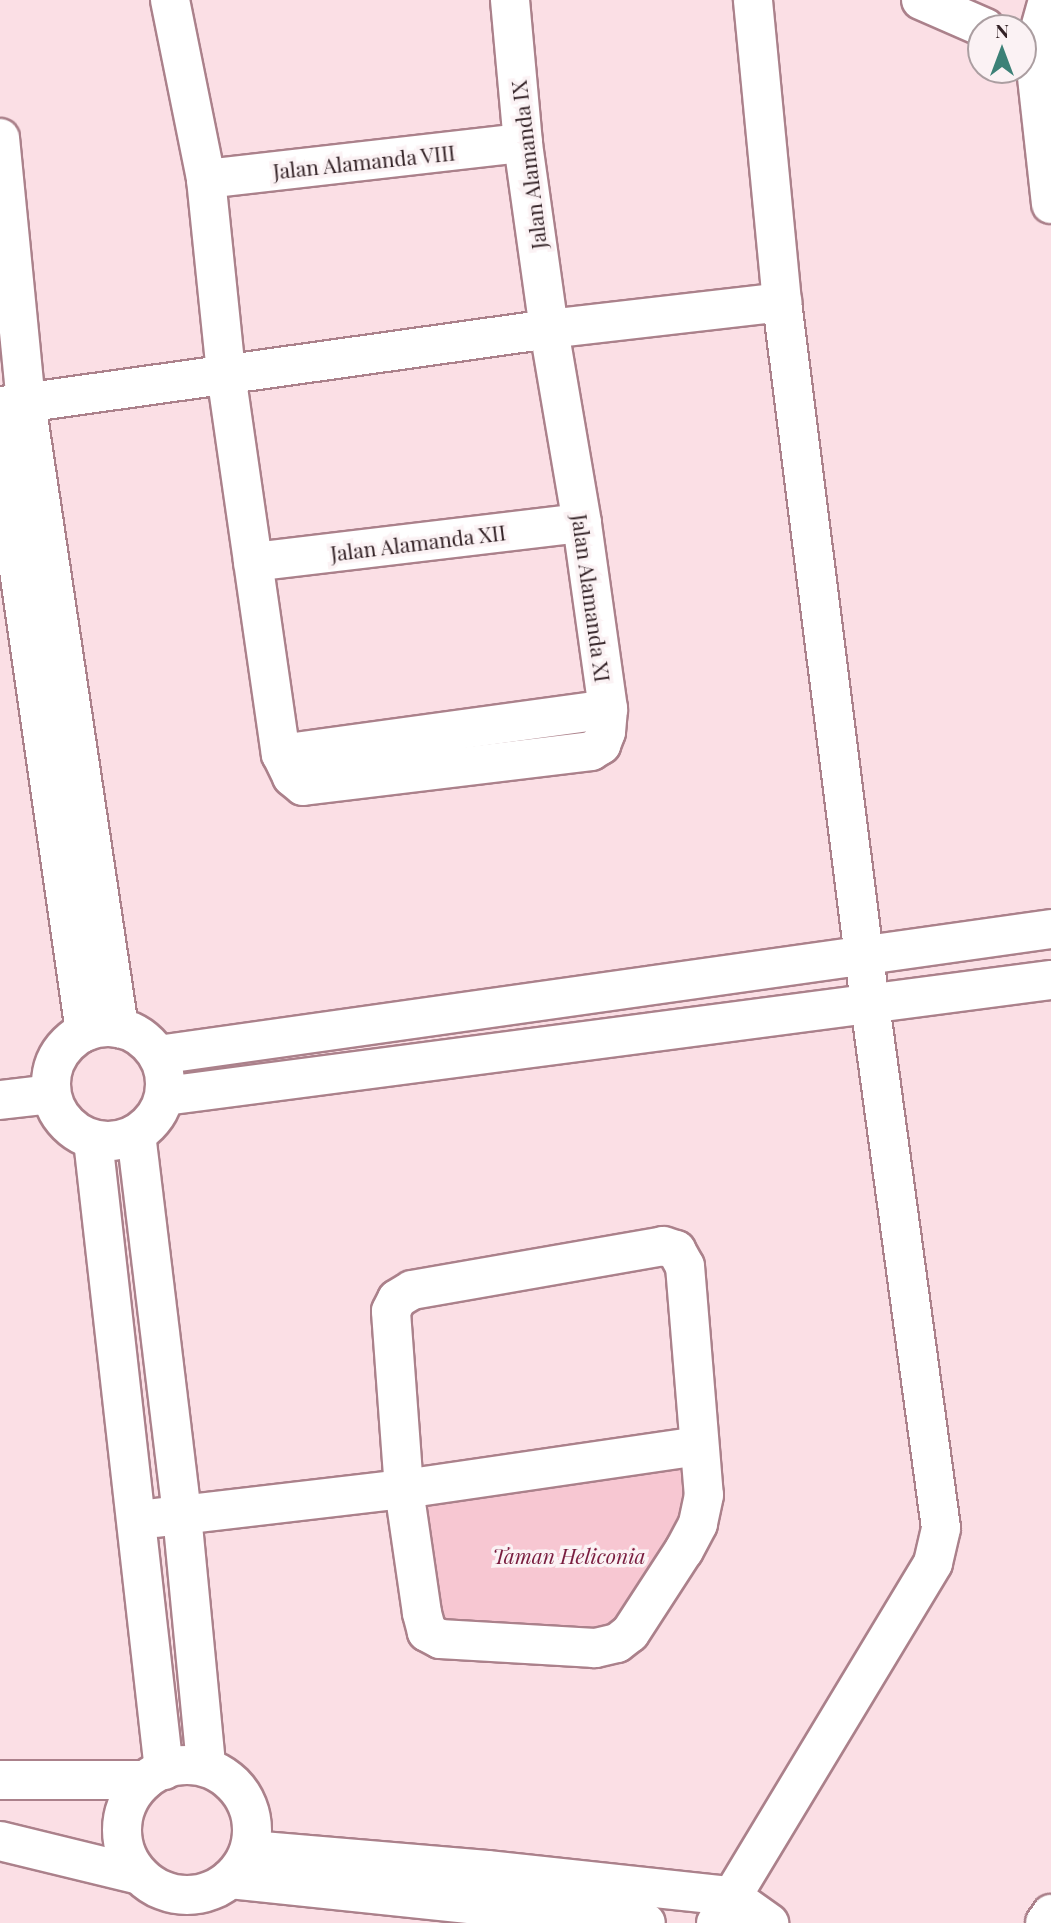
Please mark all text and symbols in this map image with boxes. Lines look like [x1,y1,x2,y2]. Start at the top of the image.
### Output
north arrow [967,14,1037,84]
text: N [995,17,1009,43]
street label: Jalan Alamanda IX [505,79,551,251]
street label: Jalan Alamanda VIII [271,139,457,183]
street label: Jalan Alamanda XI [568,512,616,684]
street label: Jalan Alamanda XII [328,519,508,565]
park label: Taman Heliconia [492,1542,646,1568]

